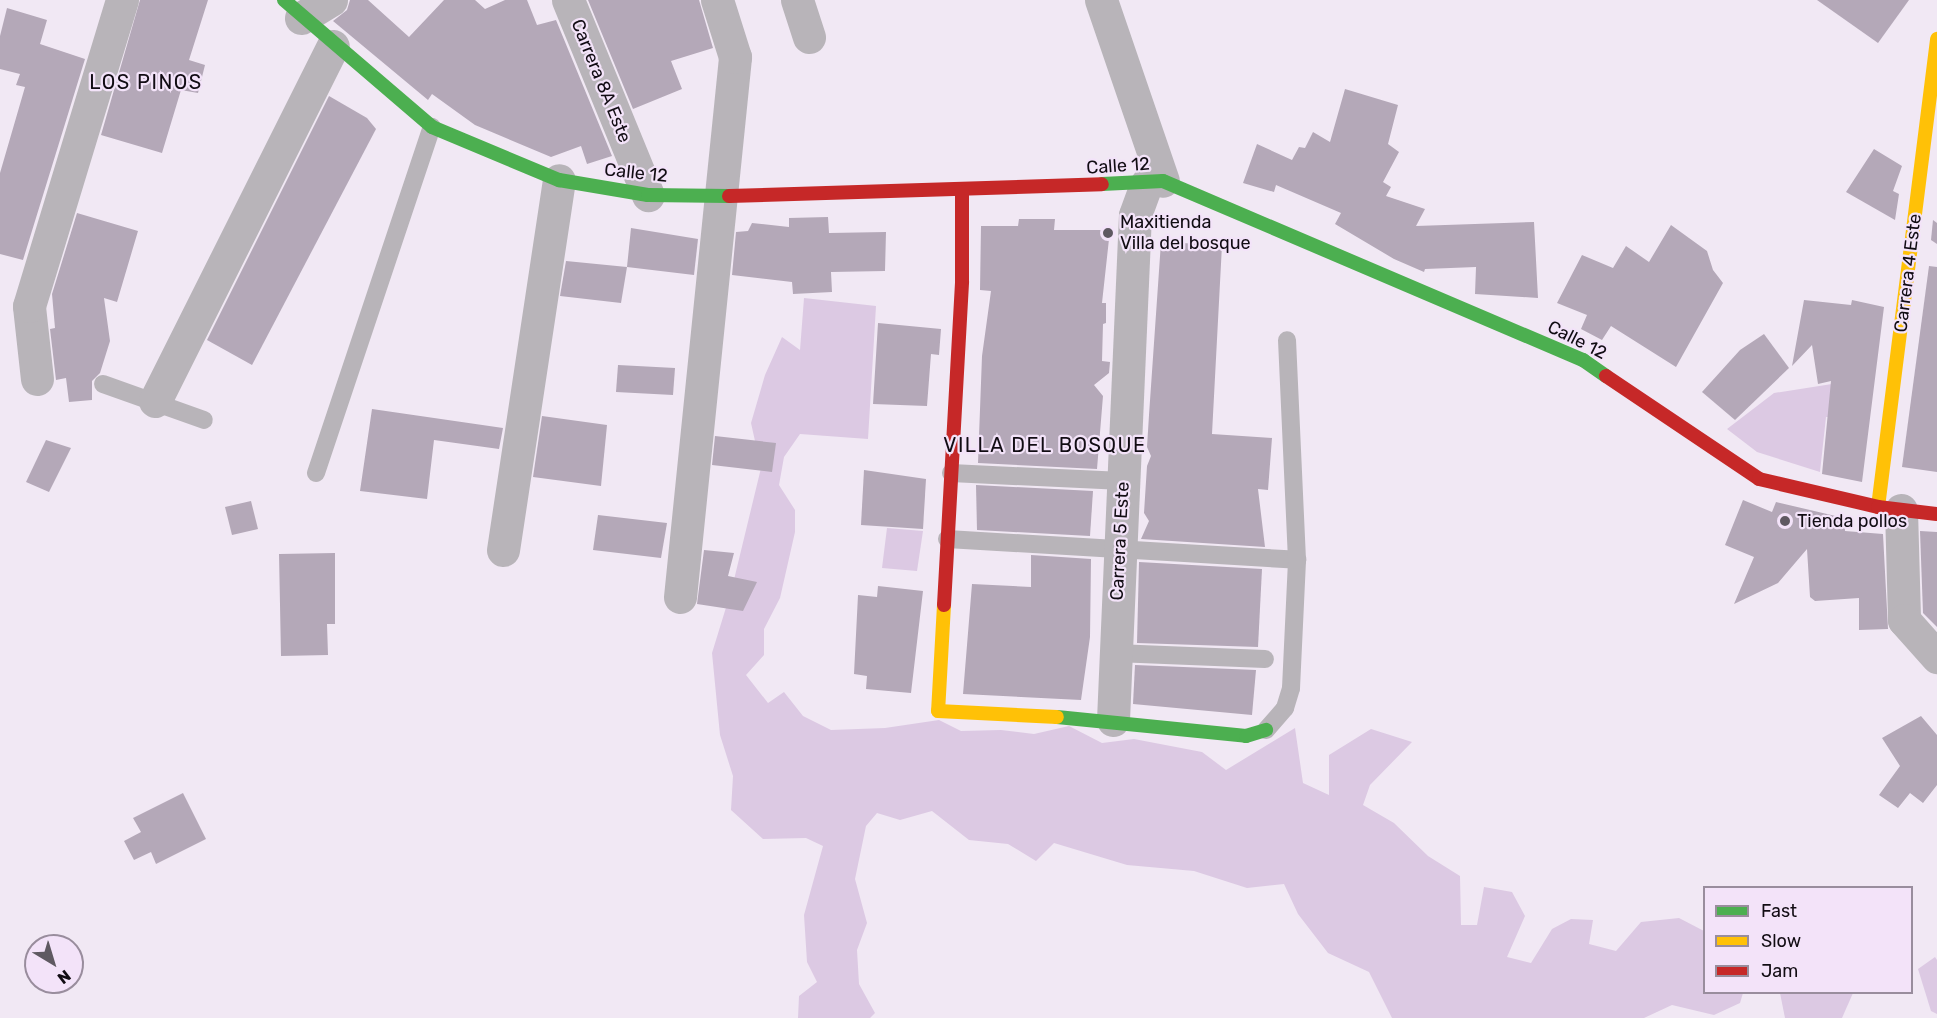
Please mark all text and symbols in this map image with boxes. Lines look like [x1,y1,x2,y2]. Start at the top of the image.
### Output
street label: Carrera 8A Este [566,16,636,146]
district label: LOS PINOS [89,70,203,94]
street label: Calle 12 [1086,153,1150,179]
street label: Calle 12 [603,159,669,187]
place label: Maxitienda Villa del bosque [1120,212,1251,254]
street label: Carrera 4 Este [1890,212,1926,334]
marker: Maxitienda Villa del bosque [1101,226,1115,240]
street label: Calle 12 [1544,316,1610,364]
district label: VILLA DEL BOSQUE [943,433,1147,457]
street label: Carrera 5 Este [1106,481,1134,601]
place label: Tienda pollos [1797,510,1907,532]
marker: Tienda pollos [1778,514,1792,528]
legend [1703,886,1913,994]
text: Fast [1761,900,1797,922]
text: Slow [1761,930,1801,952]
north arrow [24,934,84,994]
text: Jam [1761,960,1798,982]
text: N [54,966,75,988]

